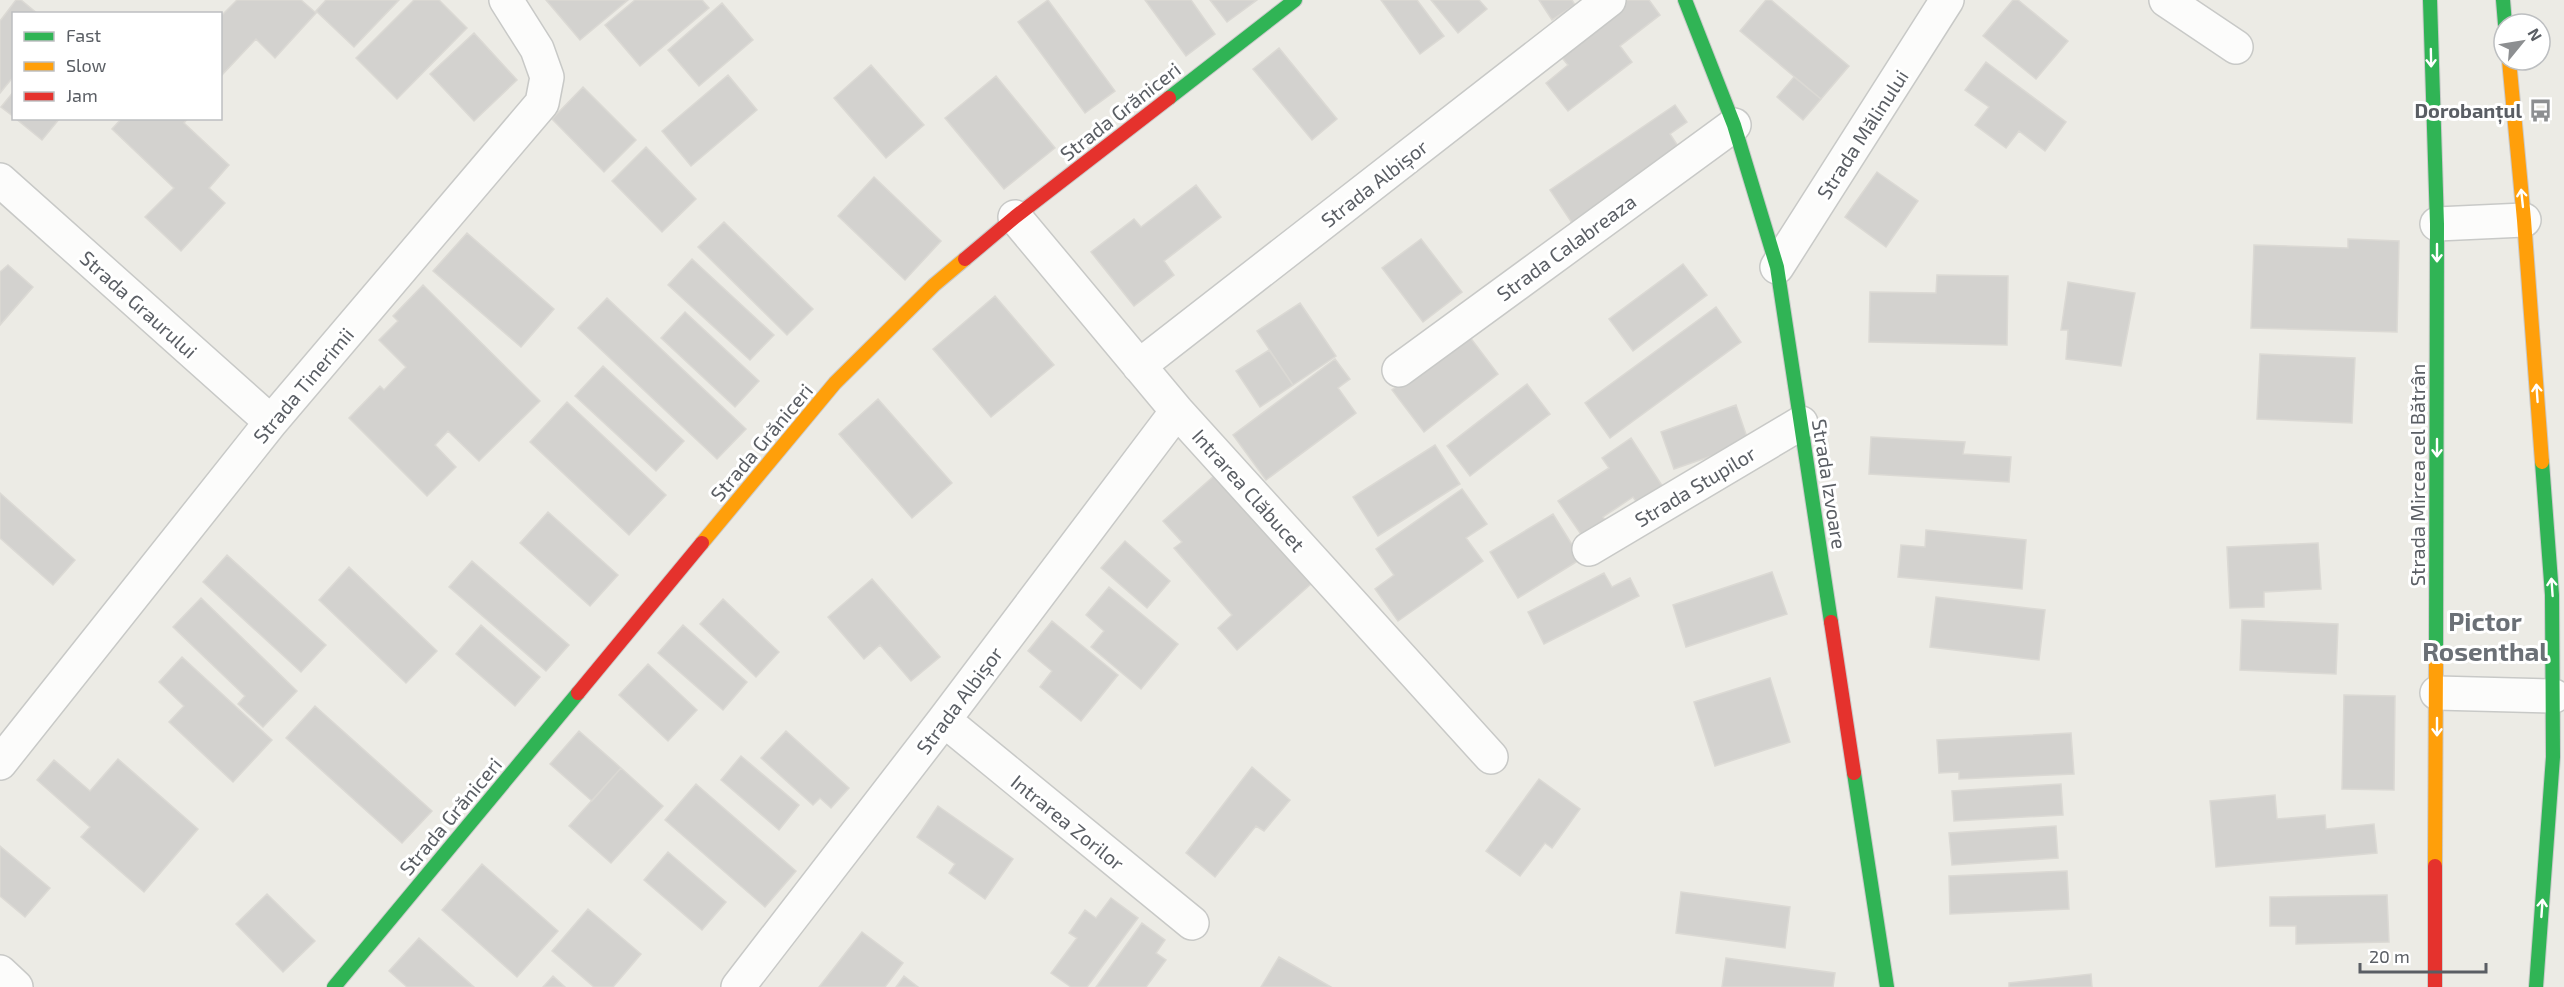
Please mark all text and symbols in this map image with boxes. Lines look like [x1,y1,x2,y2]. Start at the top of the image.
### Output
legend [12,12,222,120]
north arrow [2492,12,2552,72]
text: Fast [66,24,101,46]
text: N [2524,24,2547,44]
one-way arrow [2425,48,2437,68]
text: Slow [66,54,107,76]
street label: Strada Grăniceri [1055,57,1185,165]
street label: Strada Mălinului [1811,65,1913,203]
text: Jam [66,84,98,106]
bus stop icon: Dorobanțul [2527,97,2553,123]
place label: Dorobanțul [2414,98,2522,125]
street label: Strada Albișor [1316,134,1433,234]
street label: Strada Calabreaza [1492,189,1640,305]
one-way arrow [2516,189,2527,209]
one-way arrow [2431,243,2443,263]
street label: Strada Graurului [75,245,203,363]
street label: Strada Tinerimii [248,322,358,448]
street label: Strada Mircea cel Bătrân [2405,364,2429,586]
street label: Strada Grăniceri [705,378,817,506]
one-way arrow [2531,383,2542,403]
street label: Strada Izvoare [1808,417,1852,551]
street label: Intrarea Clăbucet [1188,424,1311,556]
one-way arrow [2431,438,2443,458]
street label: Strada Stupilor [1630,441,1760,531]
one-way arrow [2546,578,2557,598]
district label: Pictor Rosenthal [2422,605,2548,666]
street label: Strada Albișor [911,641,1009,760]
one-way arrow [2431,717,2443,737]
street label: Strada Grăniceri [394,752,506,880]
street label: Intrarea Zorilor [1007,769,1129,875]
one-way arrow [2536,898,2547,918]
scale bar [2360,936,2486,974]
text: 20 m [2369,945,2410,967]

